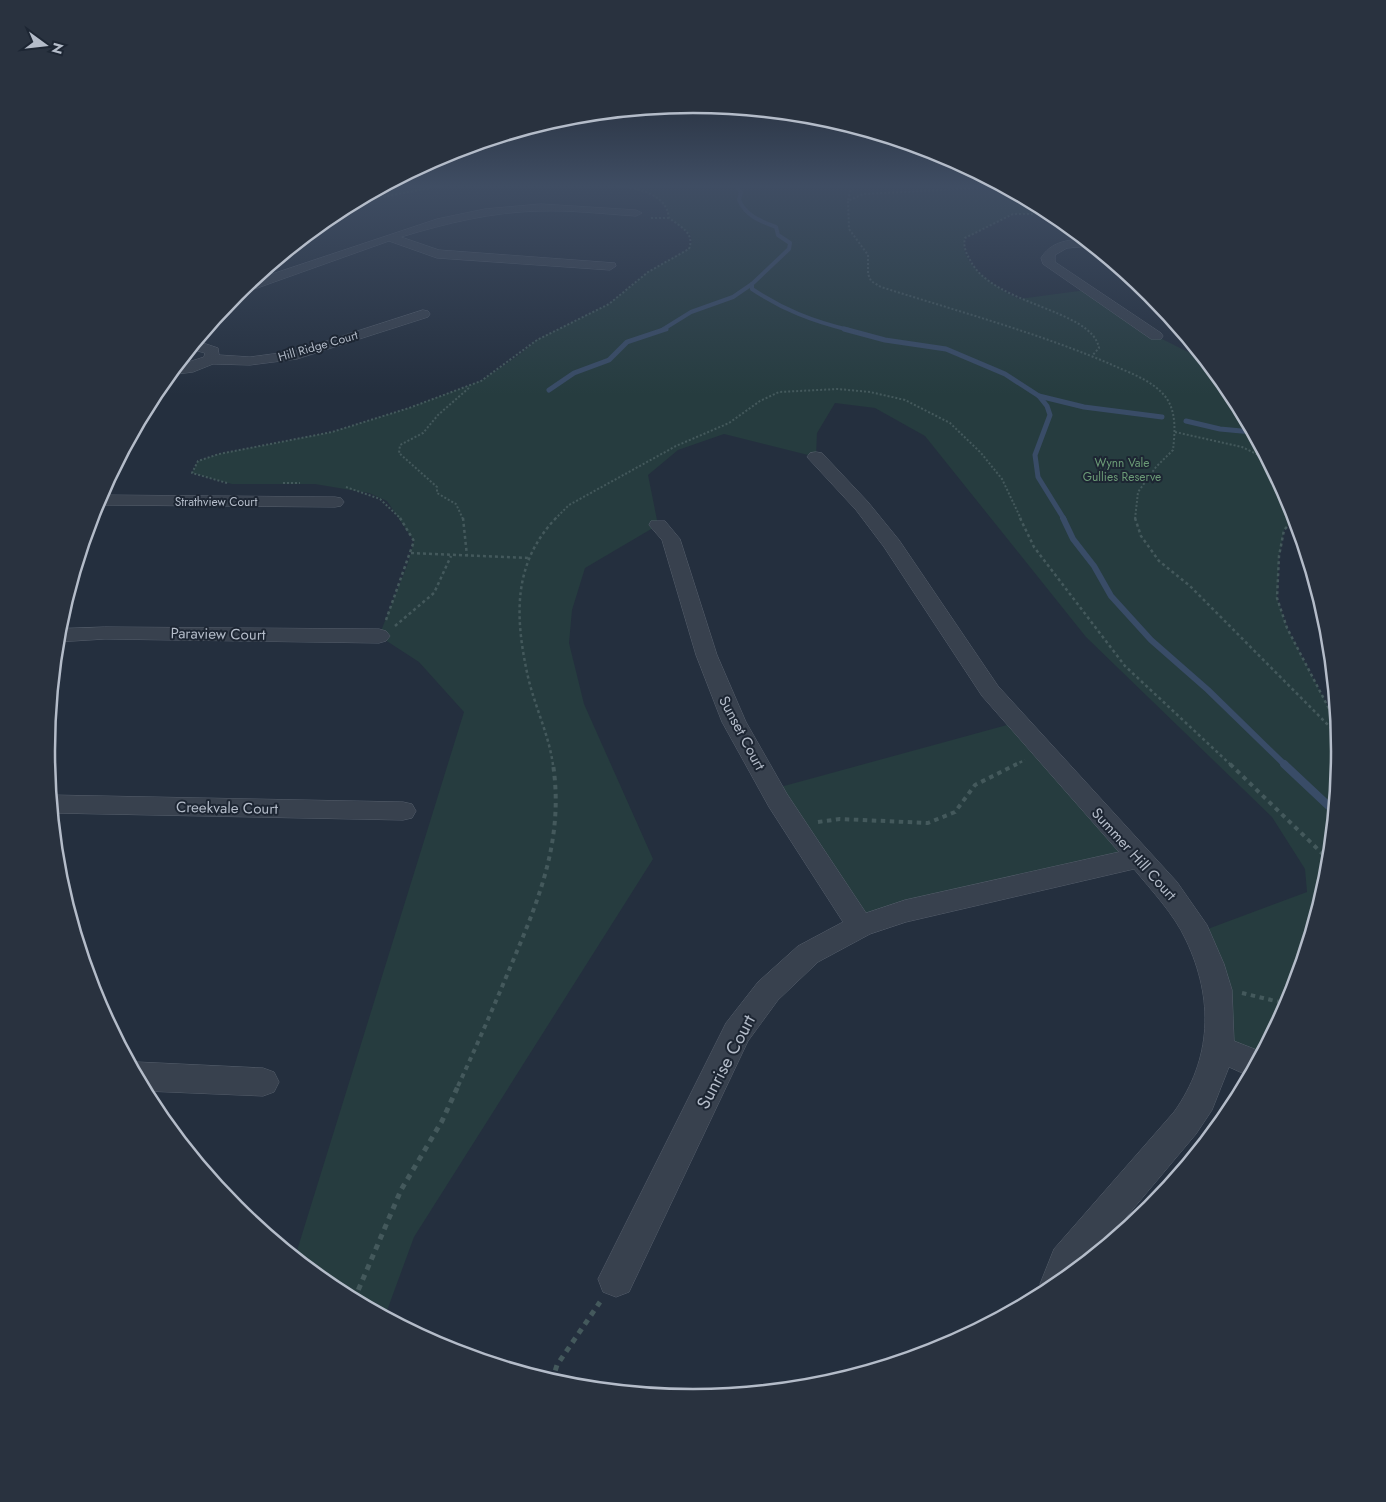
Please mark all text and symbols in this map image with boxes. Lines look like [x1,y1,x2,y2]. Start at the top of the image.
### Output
north arrow [20,20,70,70]
text: N [46,40,69,56]
street label: Hill Ridge Court [276,326,360,366]
park label: Wynn Vale Gullies Reserve [1083,454,1161,486]
street label: Strathview Court [175,493,257,511]
street label: Paraview Court [170,622,266,646]
street label: Sunset Court [713,692,771,774]
street label: Creekvale Court [176,796,279,820]
street label: Summer Hill Court [1086,803,1182,905]
street label: Sunrise Court [690,1010,762,1114]

